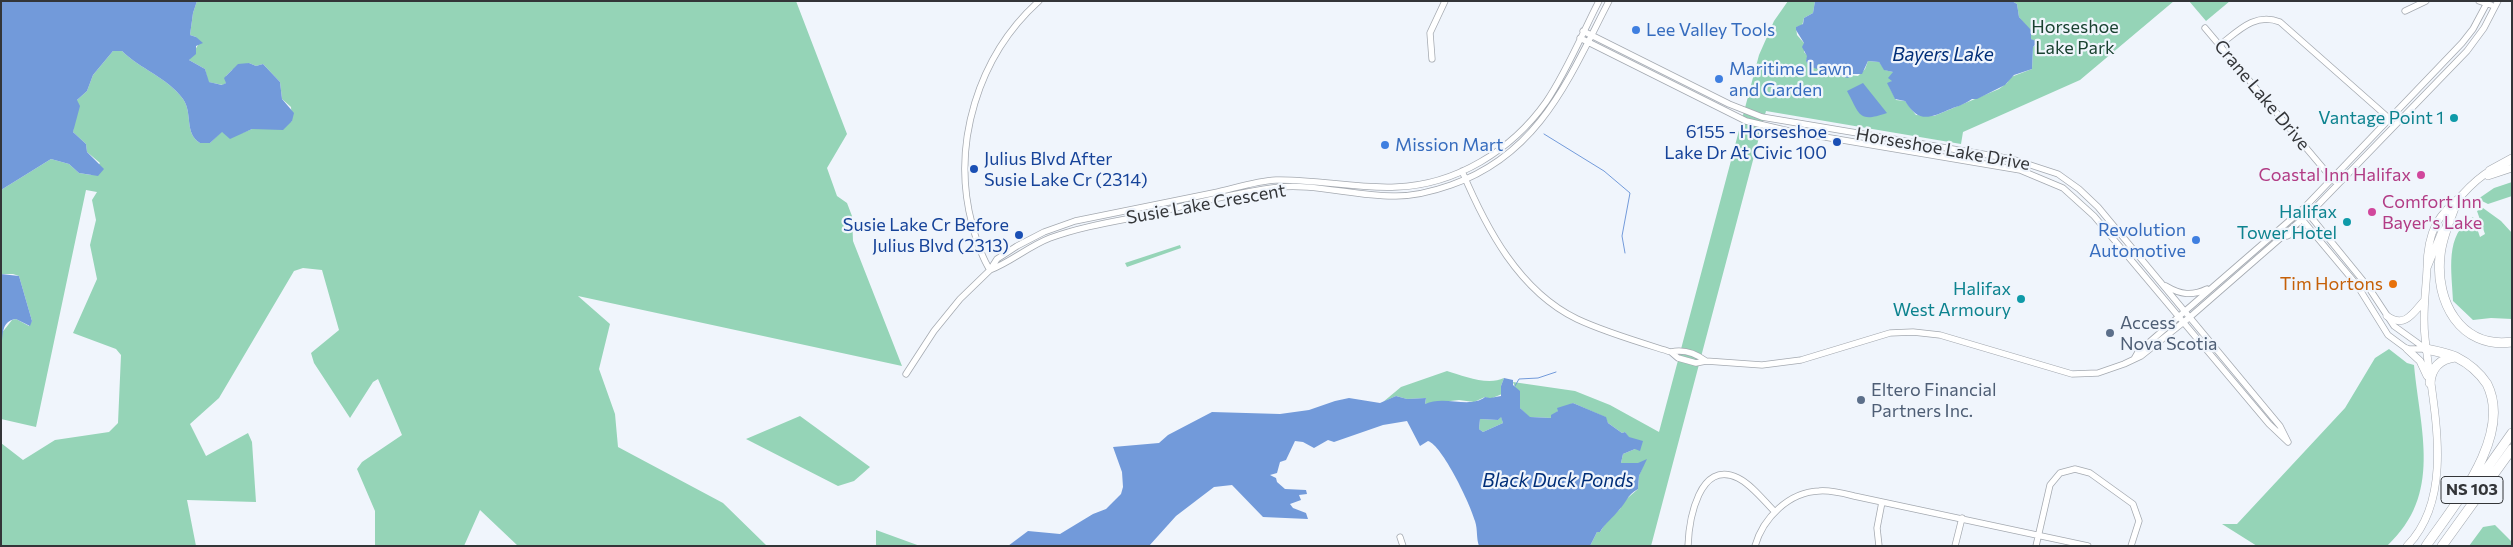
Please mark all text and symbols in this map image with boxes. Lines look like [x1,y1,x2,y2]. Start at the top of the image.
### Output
park label: Horseshoe Lake Park [2031,16,2119,58]
place label: Lee Valley Tools [1646,19,1775,41]
marker: Lee Valley Tools [1630,24,1642,36]
street label: Crane Lake Drive [2210,35,2314,155]
water label: Bayers Lake [1892,44,1994,66]
place label: Maritime Lawn and Garden [1729,58,1852,100]
marker: Maritime Lawn and Garden [1713,73,1725,85]
place label: Vantage Point 1 [2318,107,2444,129]
marker: Vantage Point 1 [2448,112,2460,124]
place label: 6155 - Horseshoe Lake Dr At Civic 100 [1664,121,1827,163]
street label: Horseshoe Lake Drive [1854,123,2032,175]
place label: Mission Mart [1395,134,1503,156]
marker: 6155 - Horseshoe Lake Dr At Civic 100 [1831,136,1843,148]
marker: Mission Mart [1379,139,1391,151]
place label: Julius Blvd After Susie Lake Cr (2314) [984,148,1148,190]
marker: Julius Blvd After Susie Lake Cr (2314) [968,163,980,175]
place label: Coastal Inn Halifax [2258,164,2411,186]
marker: Coastal Inn Halifax [2415,169,2427,181]
street label: Susie Lake Crescent [1125,179,1287,229]
place label: Comfort Inn Bayer's Lake [2382,191,2482,233]
place label: Halifax Tower Hotel [2237,201,2337,243]
marker: Comfort Inn Bayer's Lake [2366,206,2378,218]
place label: Susie Lake Cr Before Julius Blvd (2313) [843,214,1009,256]
marker: Halifax Tower Hotel [2341,216,2353,228]
place label: Revolution Automotive [2089,219,2186,262]
marker: Susie Lake Cr Before Julius Blvd (2313) [1013,229,1025,241]
marker: Revolution Automotive [2190,234,2202,246]
place label: Tim Hortons [2280,273,2383,295]
place label: Halifax West Armoury [1893,278,2011,320]
marker: Tim Hortons [2387,278,2399,290]
marker: Halifax West Armoury [2015,293,2027,305]
place label: Access Nova Scotia [2120,312,2217,354]
marker: Access Nova Scotia [2104,327,2116,339]
place label: Eltero Financial Partners Inc. [1871,379,1997,422]
marker: Eltero Financial Partners Inc. [1855,394,1867,406]
water label: Black Duck Ponds [1482,470,1634,492]
road number: NS 103 [2441,476,2503,504]

